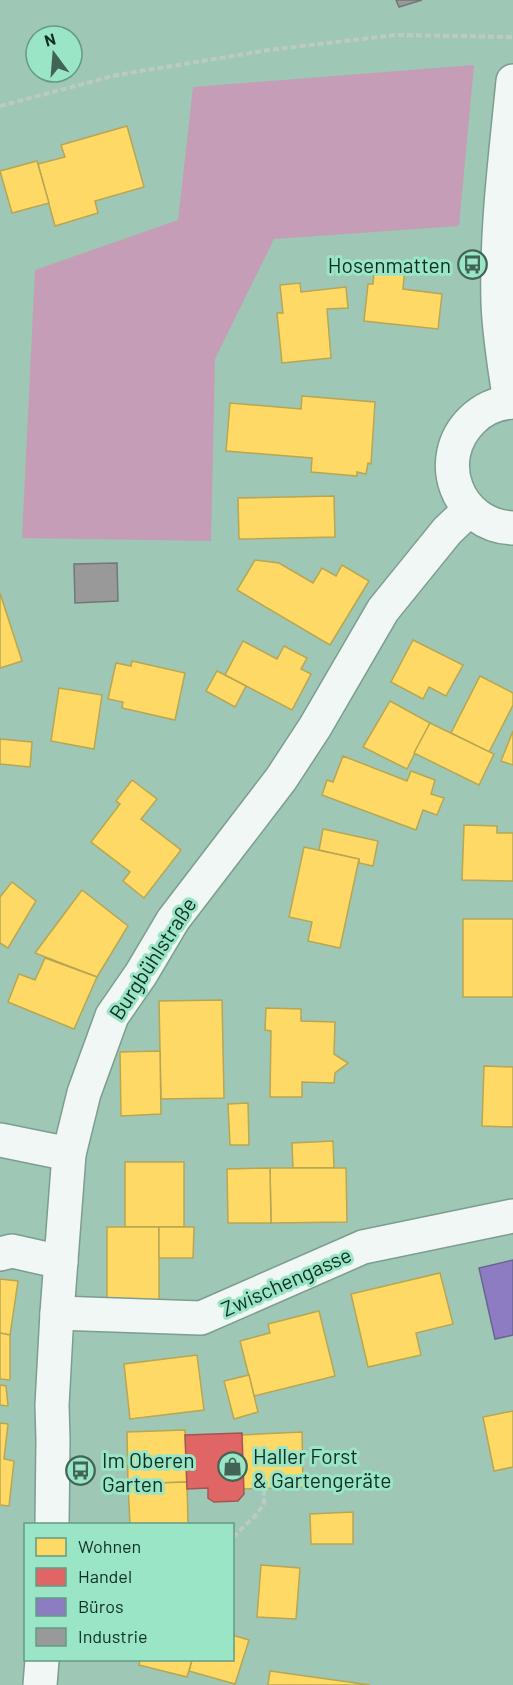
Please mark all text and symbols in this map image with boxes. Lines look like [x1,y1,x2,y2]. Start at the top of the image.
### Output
north arrow [24,24,84,84]
text: N [42,29,57,50]
bus stop icon: Hosenmatten [456,248,488,280]
place label: Hosenmatten [328,252,451,277]
street label: Burgbühlstraße [103,892,201,1024]
street label: Zwischengasse [217,1241,355,1321]
place label: Haller Forst & Gartengeräte [253,1443,392,1492]
place label: Im Oberen Garten [102,1447,195,1496]
shop icon: Haller Forst & Gartengeräte [216,1451,248,1483]
bus stop icon: Im Oberen Garten [65,1455,97,1487]
legend [24,1523,234,1661]
text: Wohnen [78,1535,141,1557]
text: Handel [78,1565,132,1587]
text: Büros [78,1595,124,1617]
text: Industrie [78,1625,148,1647]

